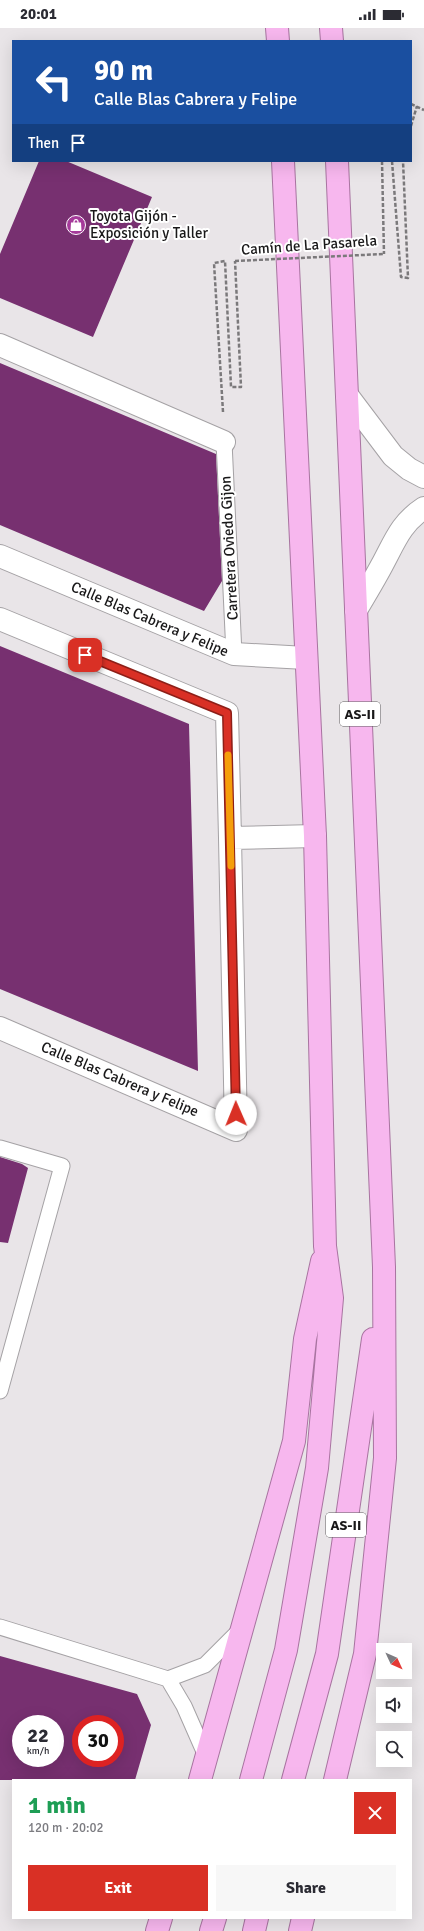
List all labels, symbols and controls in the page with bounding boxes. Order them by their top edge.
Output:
text: 20:01 [20,5,57,23]
text: 90 m [94,54,153,88]
icon: left [28,56,80,108]
text: Calle Blas Cabrera y Felipe [94,88,297,110]
icon: arrive [67,132,89,154]
text: Then [28,134,59,152]
place label: Toyota Gijón - Exposición y Taller [90,207,209,242]
shop icon: Toyota Gijón - Exposición y Taller [65,214,87,236]
street label: Camín de La Pasarela [240,231,378,259]
street label: Carretera Oviedo Gijon [216,475,242,621]
street label: Calle Blas Cabrera y Felipe [68,578,232,660]
pin [68,638,102,672]
icon: arrive [74,644,96,666]
road number: AS-II [340,702,380,726]
street label: Calle Blas Cabrera y Felipe [38,1038,202,1120]
position arrow [215,1093,257,1135]
road number: AS-II [326,1513,366,1537]
north arrow [376,1643,412,1679]
map controls [376,1643,412,1767]
button: sound [376,1687,412,1723]
speed limit sign: 30 [72,1715,124,1767]
text: 22 [27,1723,49,1748]
button: search [376,1731,412,1767]
text: km/h [27,1745,49,1757]
text: 1 min [28,1790,86,1820]
button: close [354,1792,396,1834]
text: 120 m · 20:02 [28,1820,104,1836]
button: Exit [28,1865,208,1911]
button: Share [216,1865,396,1911]

